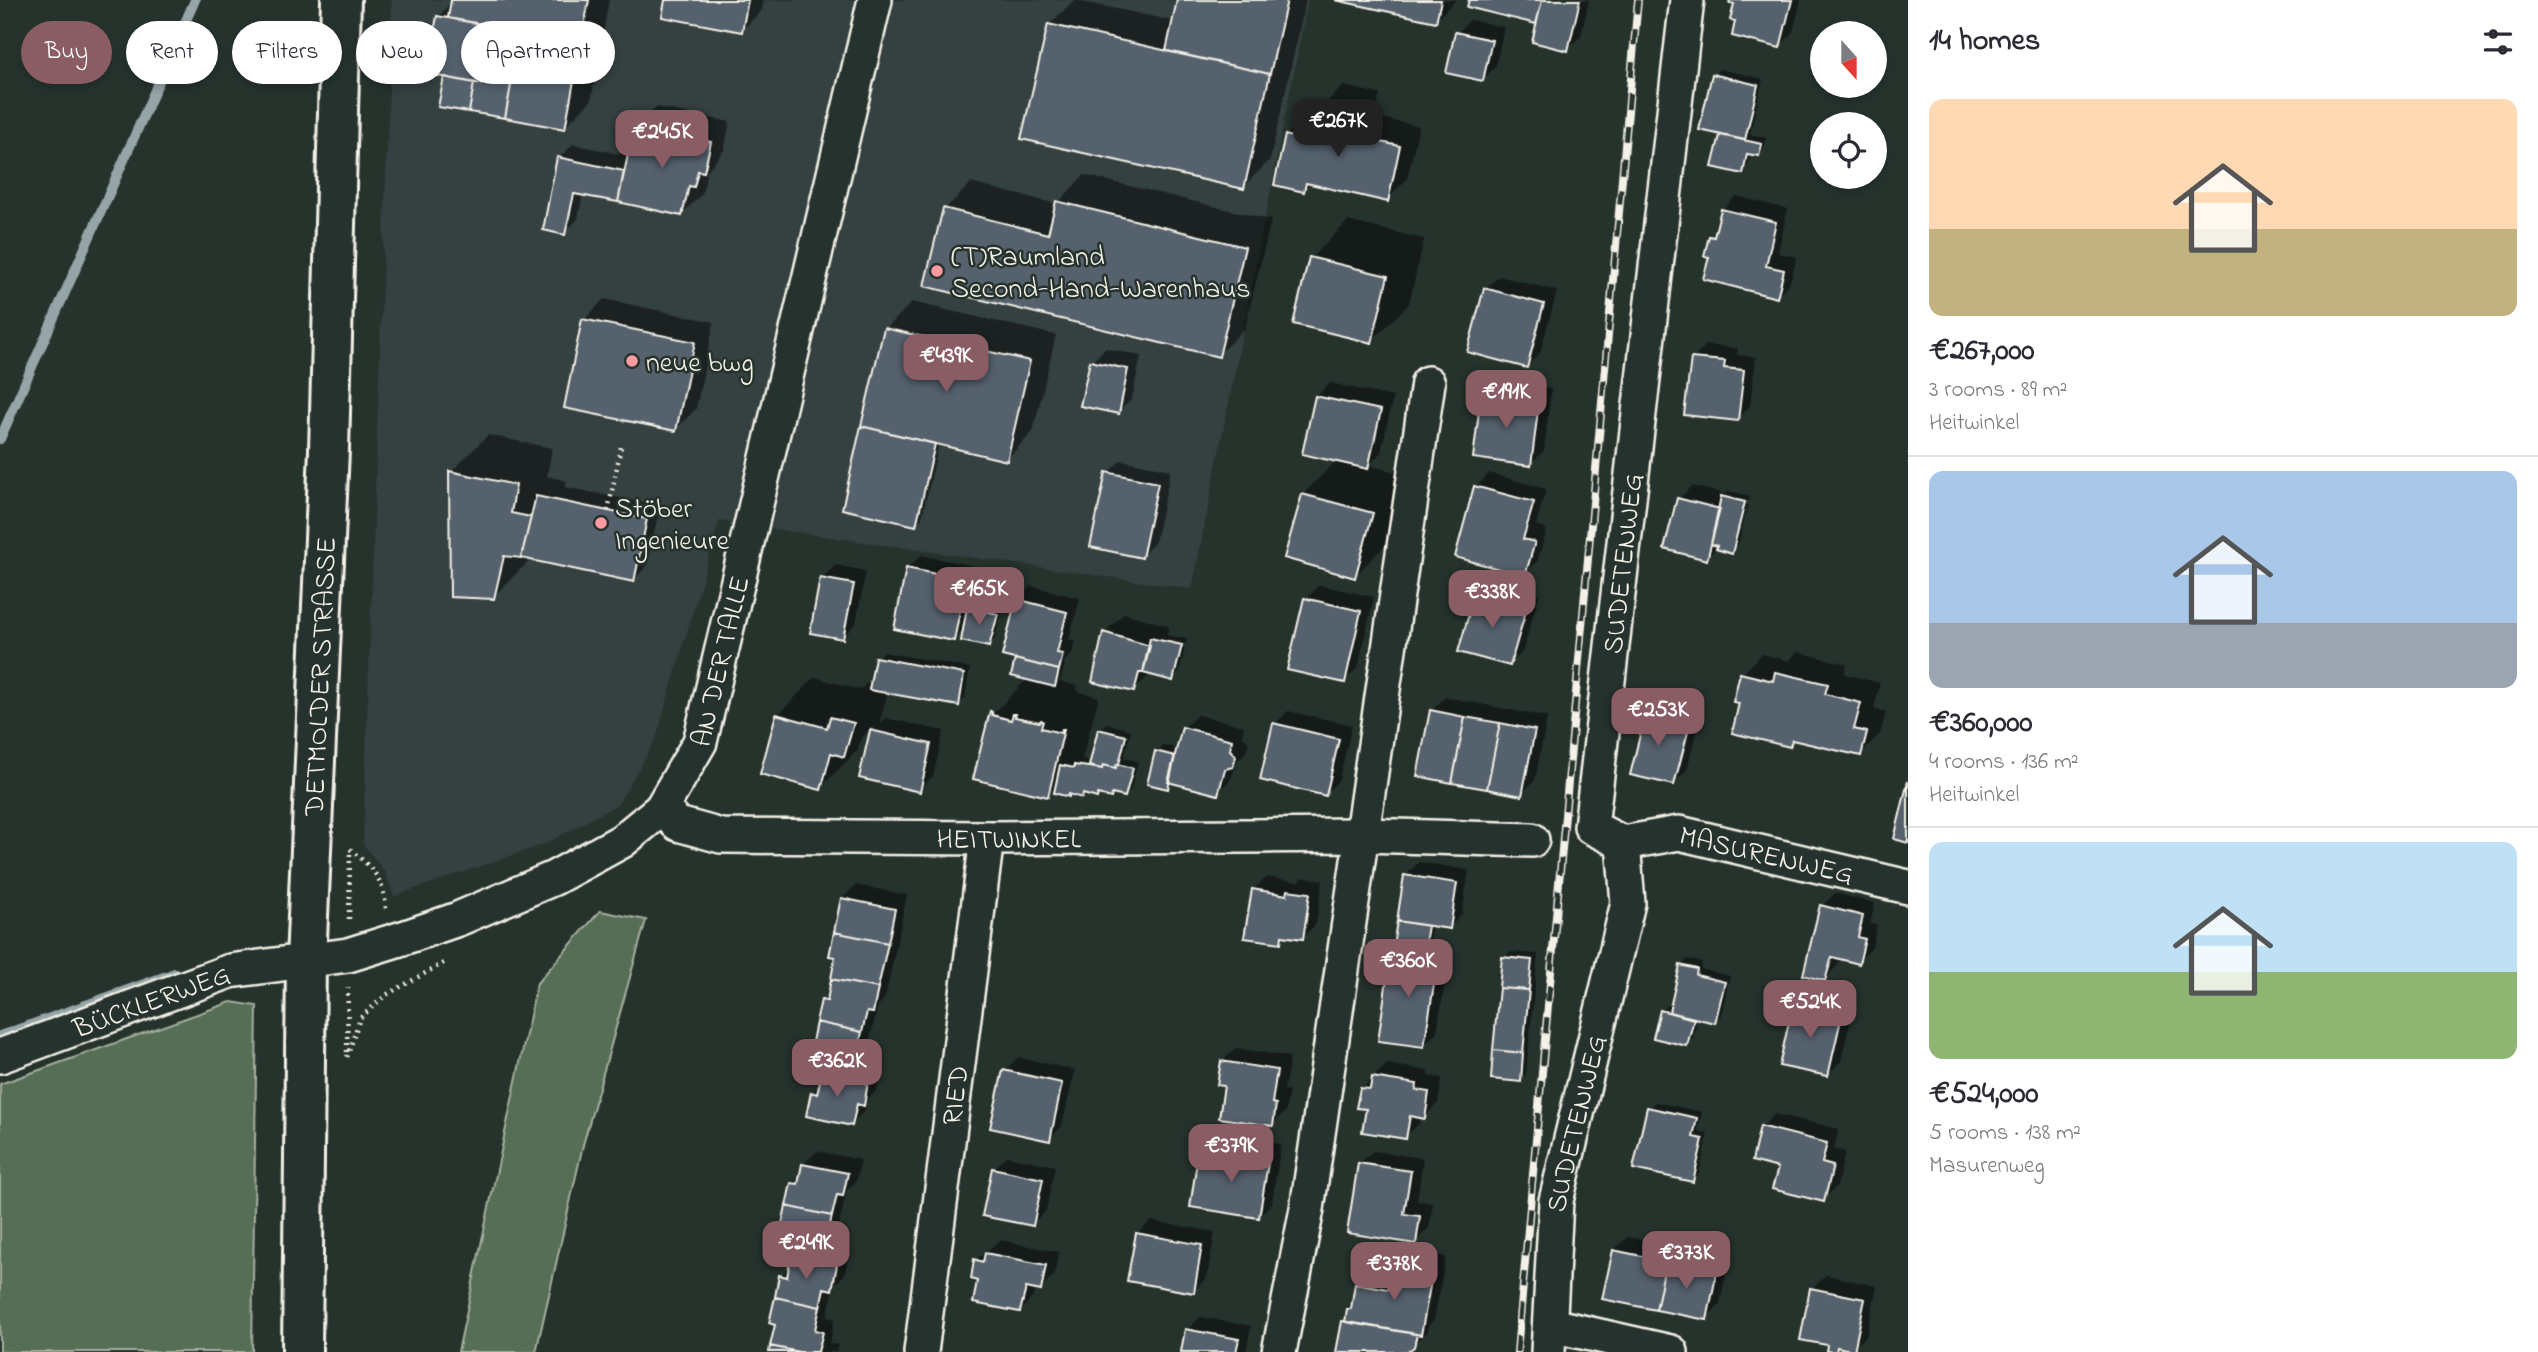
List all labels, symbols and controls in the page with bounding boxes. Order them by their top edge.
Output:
text: 14 homes [1929,20,2040,64]
chip: Buy [21,21,112,84]
chip: Rent [126,21,218,84]
chip: Filters [232,21,342,84]
chip: New [356,21,447,84]
chip: Apartment [461,21,615,84]
north arrow [1810,21,1886,98]
map controls [1810,21,1887,189]
icon: filters [2479,23,2517,61]
pin: €267K [1289,100,1387,159]
text: €267K [1309,105,1367,138]
pin: €245K [613,110,711,170]
button: locate [1810,112,1887,189]
text: €245K [631,116,693,149]
icon: home [2160,145,2286,271]
place label: (T)Raumland Second-Hand-Warenhaus [951,238,1250,311]
marker: (T)Raumland Second-Hand-Warenhaus [929,263,945,279]
text: €267,000 [1929,330,2034,374]
pin: €439K [897,334,995,394]
text: €439K [919,340,973,373]
place label: neue bwg [646,344,754,385]
marker: neue bwg [624,353,640,369]
pin: €191K [1457,370,1555,430]
text: 3 rooms · 89 m² [1929,374,2067,407]
text: €191K [1482,376,1530,409]
text: Heitwinkel [1929,407,2019,440]
street label: SUDETENWEG [1594,472,1656,656]
place label: Stöber Ingenieure [615,490,730,563]
marker: Stöber Ingenieure [593,515,609,531]
icon: home [2160,517,2286,643]
street label: DETMOLDER STRASSE [296,536,349,818]
pin: €165K [930,568,1028,627]
pin: €338K [1443,570,1541,630]
street label: AN DER TALLE [683,572,762,751]
text: €165K [950,573,1008,606]
text: €338K [1465,576,1519,609]
pin: €253K [1609,688,1707,748]
text: €253K [1627,694,1689,727]
text: €360,000 [1929,702,2033,746]
text: 4 rooms · 136 m² [1929,746,2079,779]
text: Heitwinkel [1929,779,2019,812]
street label: MASURENWEG [1675,817,1857,897]
street label: HEITWINKEL [936,820,1082,862]
icon: home [2160,888,2286,1014]
pin: €360K [1359,940,1457,999]
text: €360K [1380,945,1436,978]
street label: BÜCKLERWEG [67,956,237,1052]
pin: €524K [1761,981,1859,1040]
text: €524K [1779,986,1841,1019]
street label: SUDETENWEG [1538,1031,1619,1213]
pin: €362K [788,1040,886,1099]
text: €362K [808,1045,866,1078]
street label: RIED [933,1063,982,1128]
text: €524,000 [1929,1073,2038,1117]
text: 5 rooms · 138 m² [1929,1117,2081,1150]
pin: €379K [1182,1124,1280,1184]
text: €379K [1204,1130,1258,1163]
text: Masurenweg [1929,1150,2045,1183]
pin: €249K [757,1222,855,1281]
text: €249K [778,1227,834,1260]
pin: €373K [1637,1232,1735,1291]
text: €373K [1658,1237,1714,1270]
pin: €378K [1345,1242,1443,1302]
text: €378K [1367,1248,1421,1281]

